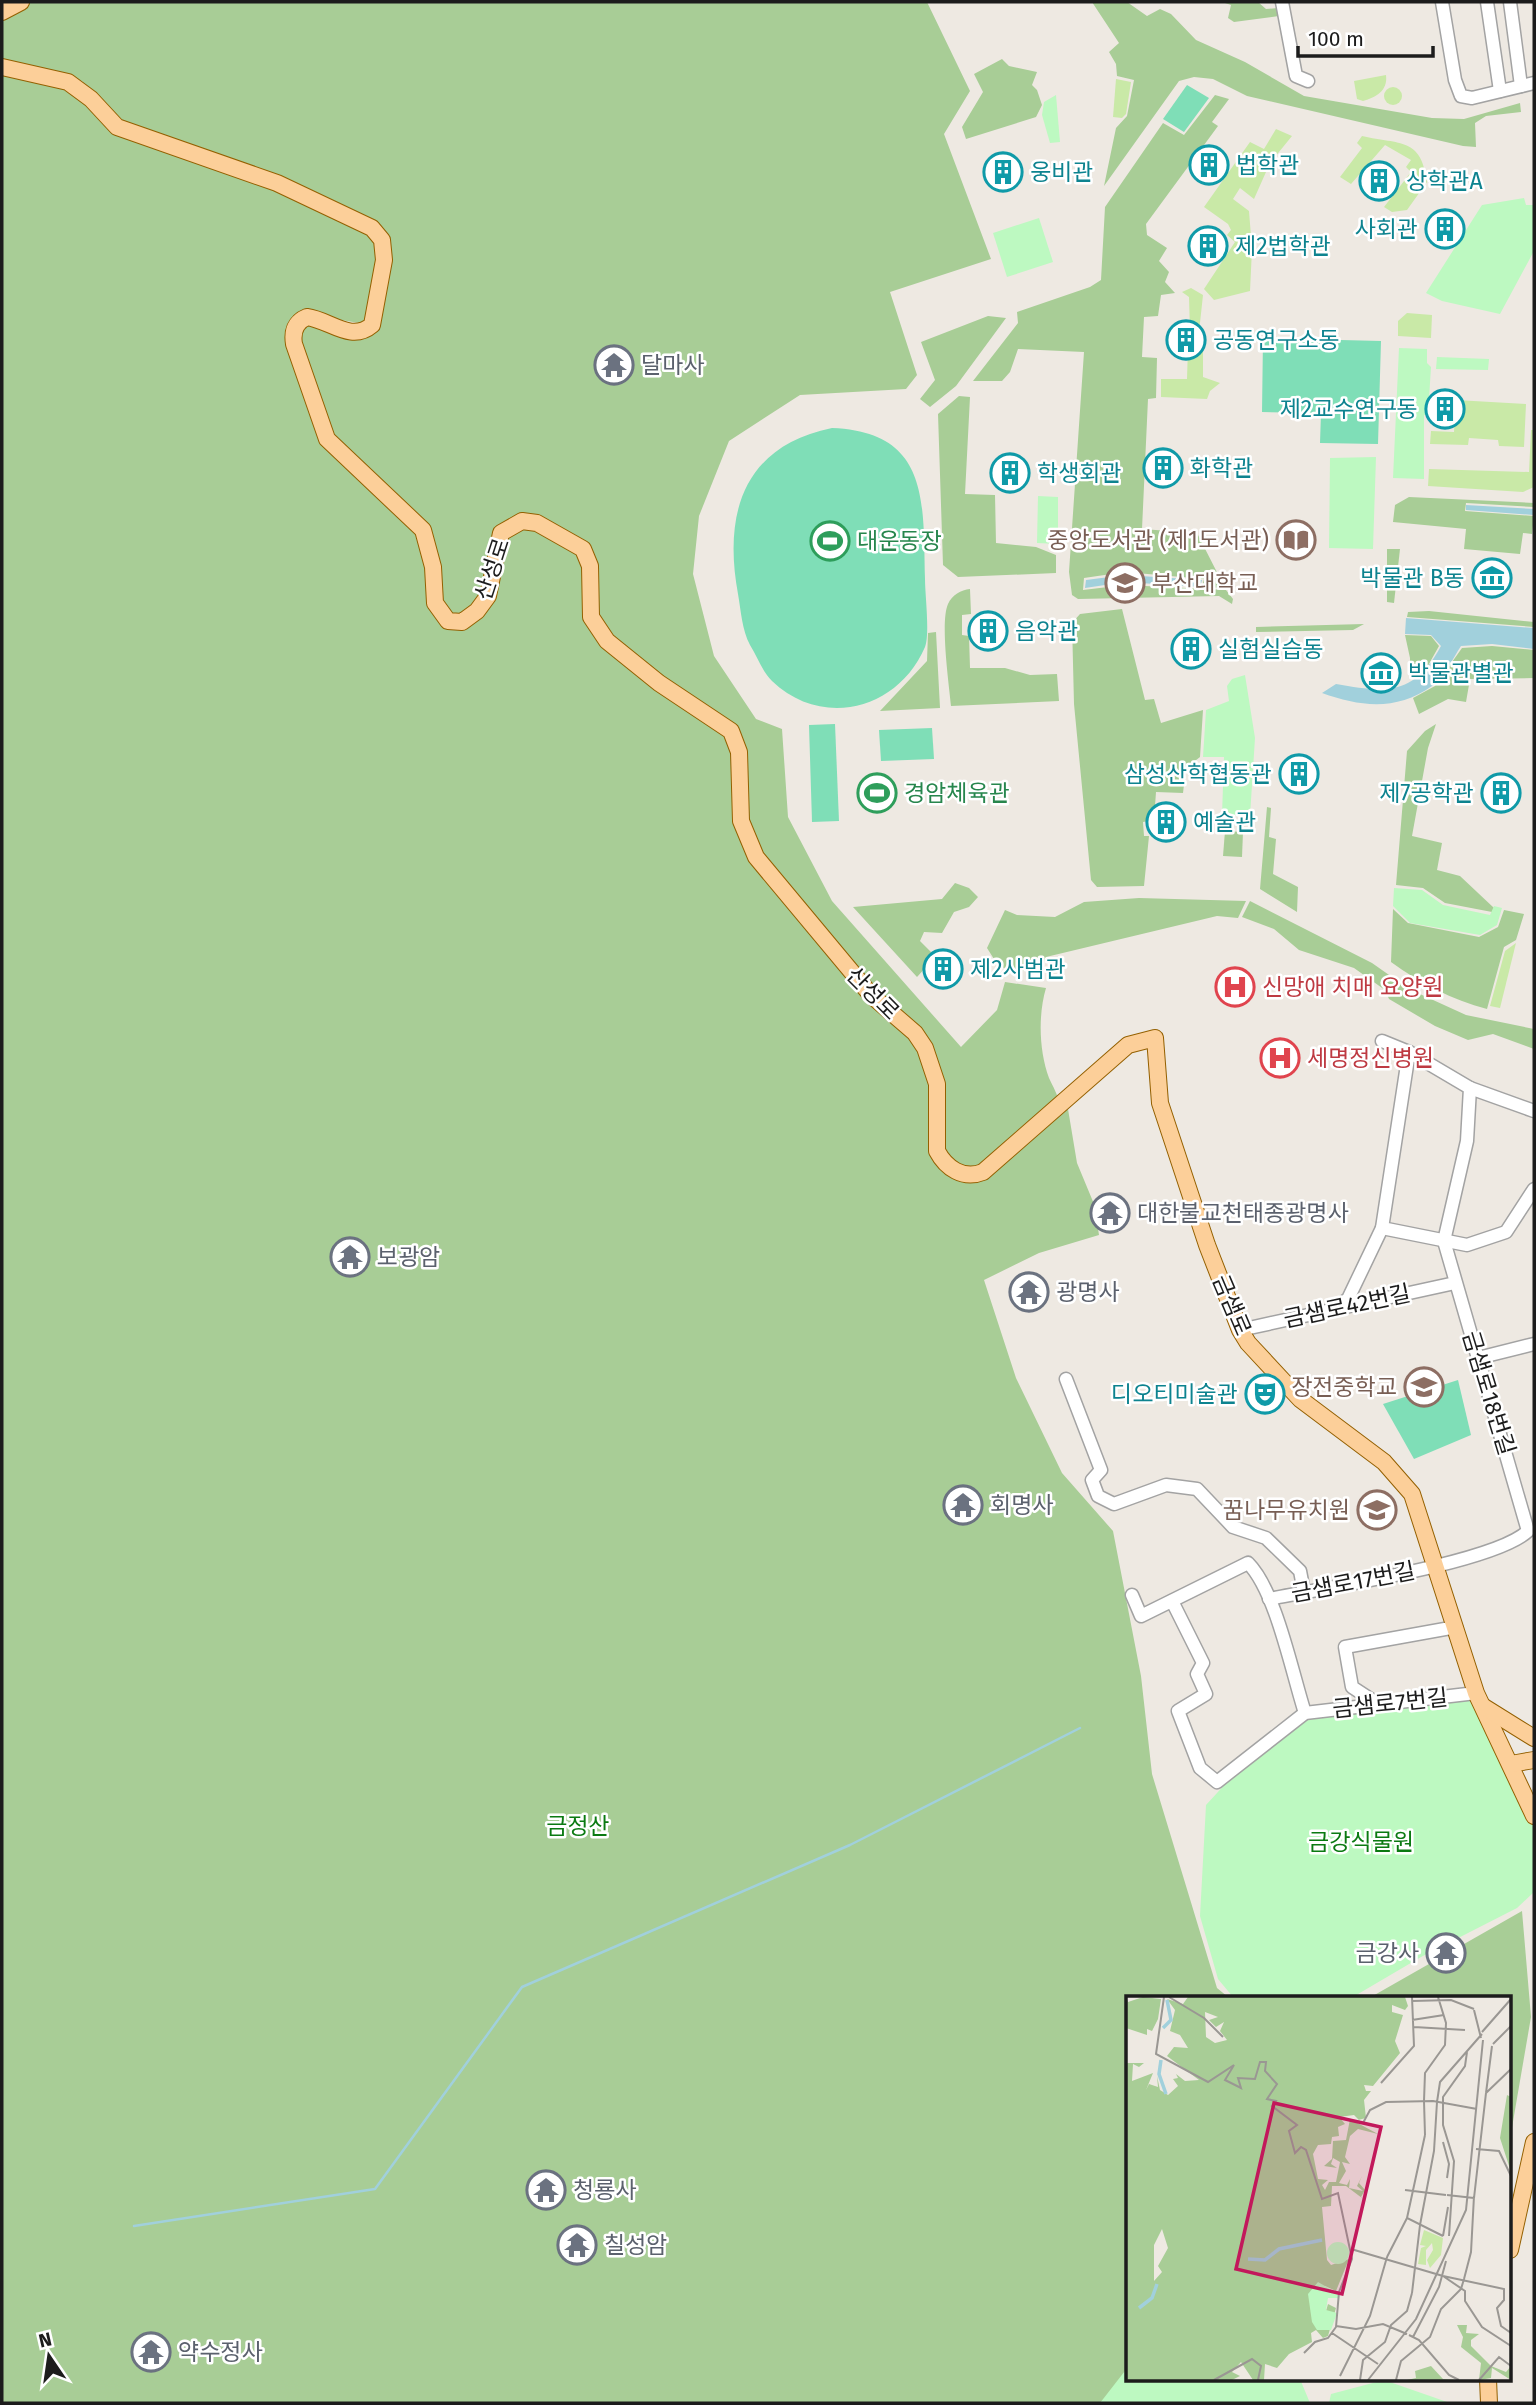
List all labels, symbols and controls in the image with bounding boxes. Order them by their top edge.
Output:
scale bar [1298,14,1433,58]
text: 100 m [1308,26,1364,52]
building icon: 법학관 [1188,144,1230,186]
building icon: 웅비관 [982,151,1024,193]
place label: 법학관 [1236,151,1299,179]
place label: 웅비관 [1030,158,1093,186]
building icon: 상학관A [1358,160,1400,202]
place label: 상학관A [1406,167,1483,195]
building icon: 사회관 [1424,208,1466,250]
place label: 사회관 [1355,215,1418,243]
building icon: 제2법학관 [1187,225,1229,267]
place label: 제2법학관 [1235,232,1331,260]
building icon: 공동연구소동 [1165,319,1207,361]
place label: 공동연구소동 [1213,326,1340,354]
temple icon: 달마사 [593,344,635,386]
place label: 달마사 [641,351,704,379]
building icon: 제2교수연구동 [1424,388,1466,430]
place label: 제2교수연구동 [1280,395,1418,423]
building icon: 화학관 [1142,447,1184,489]
building icon: 학생회관 [989,452,1031,494]
place label: 화학관 [1190,454,1253,482]
place label: 학생회관 [1037,459,1122,487]
library icon: 중앙도서관 (제1도서관) [1275,519,1317,561]
sports icon: 대운동장 [809,520,851,562]
place label: 중앙도서관 (제1도서관) [1048,526,1269,554]
place label: 대운동장 [857,527,942,555]
street label: 산성로 [469,534,515,604]
museum icon: 박물관 B동 [1471,557,1513,599]
school or university icon: 부산대학교 [1104,562,1146,604]
place label: 박물관 B동 [1360,564,1465,592]
place label: 부산대학교 [1152,569,1258,597]
building icon: 음악관 [967,610,1009,652]
place label: 음악관 [1015,617,1078,645]
building icon: 실험실습동 [1170,628,1212,670]
place label: 실험실습동 [1218,635,1324,663]
museum icon: 박물관별관 [1360,652,1402,694]
place label: 박물관별관 [1408,659,1514,687]
building icon: 삼성산학협동관 [1278,753,1320,795]
place label: 삼성산학협동관 [1124,760,1272,788]
sports icon: 경암체육관 [856,772,898,814]
building icon: 제7공학관 [1480,772,1522,814]
place label: 경암체육관 [904,779,1010,807]
place label: 제7공학관 [1379,779,1474,807]
building icon: 예술관 [1145,801,1187,843]
place label: 예술관 [1193,808,1256,836]
building icon: 제2사범관 [922,948,964,990]
place label: 제2사범관 [970,955,1066,983]
street label: 산성로 [841,961,905,1025]
hospital icon: 신망애 치매 요양원 [1214,966,1256,1008]
place label: 신망애 치매 요양원 [1262,973,1443,1001]
hospital icon: 세명정신병원 [1259,1037,1301,1079]
place label: 세명정신병원 [1307,1044,1434,1072]
temple icon: 대한불교천태종광명사 [1089,1192,1131,1234]
place label: 대한불교천태종광명사 [1137,1199,1349,1227]
temple icon: 보광암 [329,1236,371,1278]
place label: 보광암 [377,1243,440,1271]
street label: 금샘로 [1207,1270,1257,1340]
temple icon: 광명사 [1008,1271,1050,1313]
place label: 광명사 [1056,1278,1119,1306]
street label: 금샘로42번길 [1281,1279,1413,1333]
street label: 금샘로18번길 [1457,1327,1521,1459]
school or university icon: 장전중학교 [1403,1366,1445,1408]
theatre icon: 디오티미술관 [1244,1373,1286,1415]
place label: 장전중학교 [1291,1373,1397,1401]
place label: 디오티미술관 [1111,1380,1238,1408]
temple icon: 회명사 [942,1484,984,1526]
school or university icon: 꿈나무유치원 [1356,1489,1398,1531]
place label: 회명사 [990,1491,1053,1519]
place label: 꿈나무유치원 [1223,1496,1350,1524]
street label: 금샘로17번길 [1288,1556,1418,1608]
street label: 금샘로7번길 [1331,1683,1449,1723]
park label: 금정산 [546,1812,610,1840]
park label: 금강식물원 [1308,1828,1414,1856]
temple icon: 금강사 [1425,1932,1467,1974]
place label: 금강사 [1356,1939,1419,1967]
inset map [1126,1996,1512,2380]
temple icon: 청룡사 [525,2169,567,2211]
place label: 청룡사 [573,2176,636,2204]
temple icon: 칠성암 [556,2224,598,2266]
place label: 칠성암 [604,2231,667,2259]
north arrow [14,2321,84,2391]
text: N [37,2327,54,2353]
temple icon: 약수정사 [130,2331,172,2373]
place label: 약수정사 [178,2338,263,2366]

